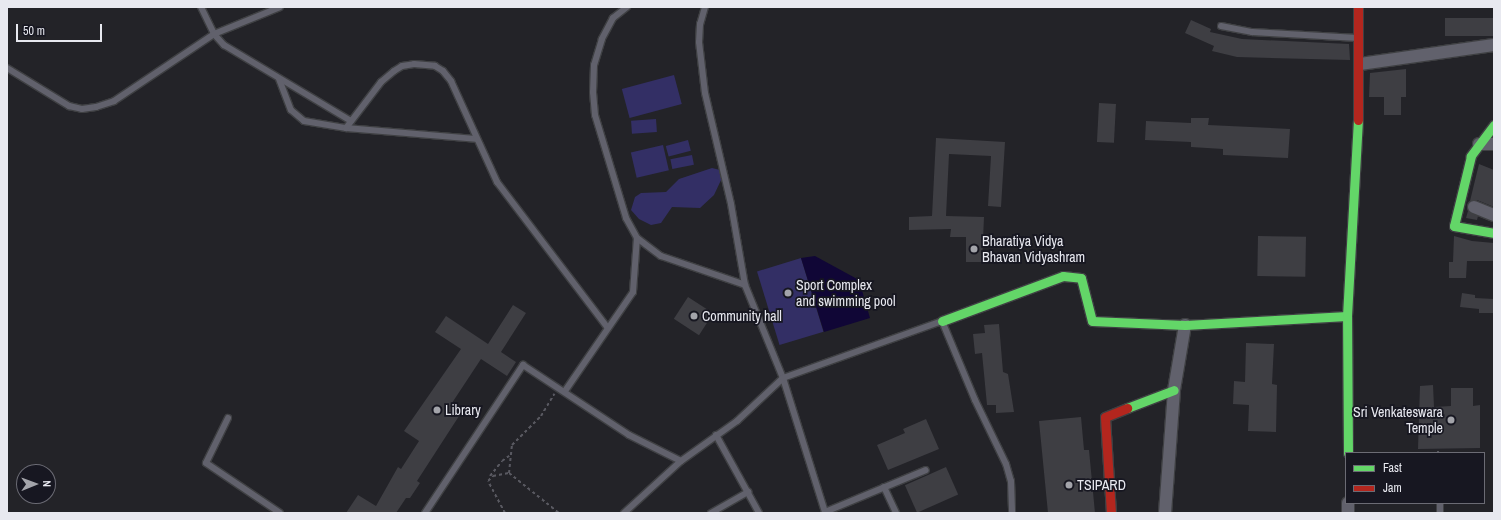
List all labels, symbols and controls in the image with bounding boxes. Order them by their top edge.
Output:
scale bar [18,16,104,42]
text: 50 m [23,23,45,39]
place label: Bharatiya Vidya Bhavan Vidyashram [982,233,1085,266]
marker: Bharatiya Vidya Bhavan Vidyashram [969,244,979,254]
place label: Sport Complex and swimming pool [796,277,896,310]
marker: Sport Complex and swimming pool [783,288,793,298]
place label: Community hall [702,308,782,324]
marker: Community hall [689,311,699,321]
place label: Library [445,402,481,418]
place label: Sri Venkateswara Temple [1353,404,1443,436]
marker: Library [432,405,442,415]
marker: Sri Venkateswara Temple [1446,415,1456,425]
legend [1345,452,1485,504]
text: Fast [1383,460,1402,476]
north arrow [16,464,56,504]
place label: TSIPARD [1077,477,1126,493]
text: N [40,480,54,487]
marker: TSIPARD [1064,480,1074,490]
text: Jam [1383,480,1402,496]

